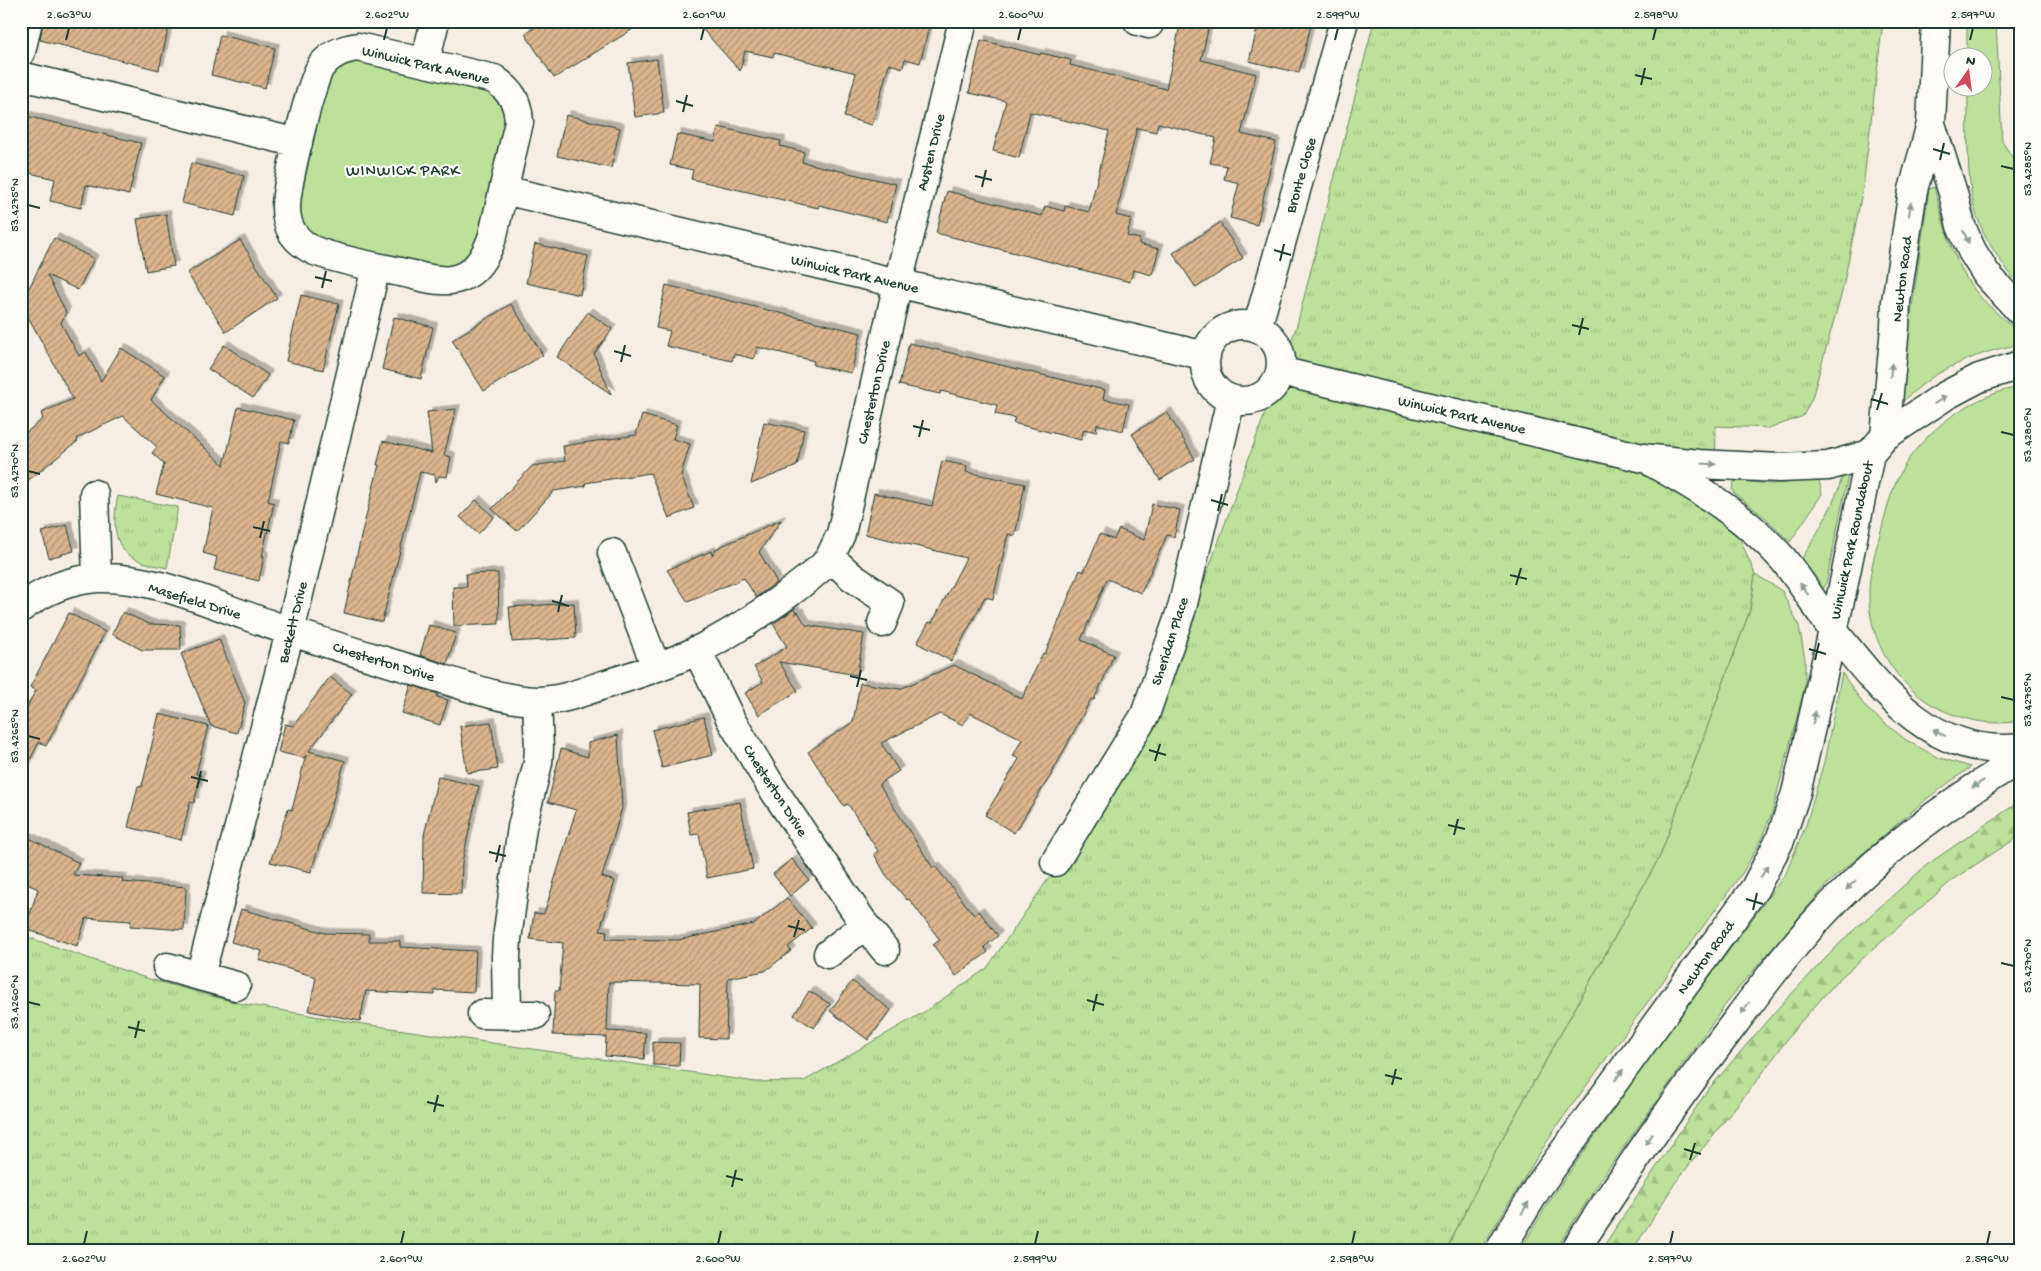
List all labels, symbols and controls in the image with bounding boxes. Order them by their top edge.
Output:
text: 2.603°W [47,9,91,23]
text: 2.602°W [365,9,409,23]
text: 2.601°W [683,9,726,23]
text: 2.600°W [999,9,1043,23]
text: 2.599°W [1316,9,1360,23]
text: 2.598°W [1634,9,1678,23]
text: 2.597°W [1951,9,1995,23]
street label: Winwick Park Avenue [360,42,491,89]
north arrow [1944,48,1994,98]
text: N [1964,52,1977,71]
street label: Austen Drive [914,112,950,193]
street label: Bronte Close [1282,135,1321,216]
text: 53.4285°N [2022,142,2036,196]
district label: WINWICK PARK [346,163,461,182]
text: 53.4275°N [9,178,23,232]
one-way arrow [1906,201,1914,217]
one-way arrow [1962,230,1970,244]
street label: Newton Road [1889,234,1917,323]
street label: Winwick Park Avenue [789,251,920,298]
street label: Chesterton Drive [854,339,896,446]
one-way arrow [1887,362,1895,378]
street label: Winwick Park Avenue [1396,392,1527,439]
one-way arrow [1933,395,1947,405]
text: 53.4280°N [2022,408,2036,462]
text: 53.4270°N [9,444,23,498]
street label: Winwick Park Roundabout [1827,458,1879,621]
one-way arrow [1702,461,1718,469]
street label: Masefield Drive [146,579,243,625]
street label: Beckett Drive [275,580,313,666]
one-way arrow [1799,582,1809,596]
street label: Sheridan Place [1148,595,1194,688]
street label: Chesterton Drive [330,639,437,687]
text: 53.4275°N [2022,673,2036,727]
text: 53.4265°N [9,709,23,763]
one-way arrow [1810,710,1818,725]
one-way arrow [1932,729,1946,737]
street label: Chesterton Drive [738,742,811,841]
one-way arrow [1972,780,1985,789]
one-way arrow [1760,865,1769,878]
one-way arrow [1846,879,1858,891]
street label: Newton Road [1674,917,1740,998]
text: 53.4270°N [2022,939,2036,993]
text: 53.4260°N [9,975,23,1029]
one-way arrow [1740,1001,1751,1014]
one-way arrow [1614,1068,1624,1082]
one-way arrow [1644,1133,1654,1146]
one-way arrow [1521,1201,1530,1214]
text: 2.602°W [62,1253,106,1267]
text: 2.601°W [380,1253,423,1267]
text: 2.600°W [696,1253,740,1267]
text: 2.599°W [1013,1253,1057,1267]
text: 2.598°W [1330,1253,1374,1267]
text: 2.597°W [1648,1253,1692,1267]
text: 2.596°W [1965,1253,2009,1267]

